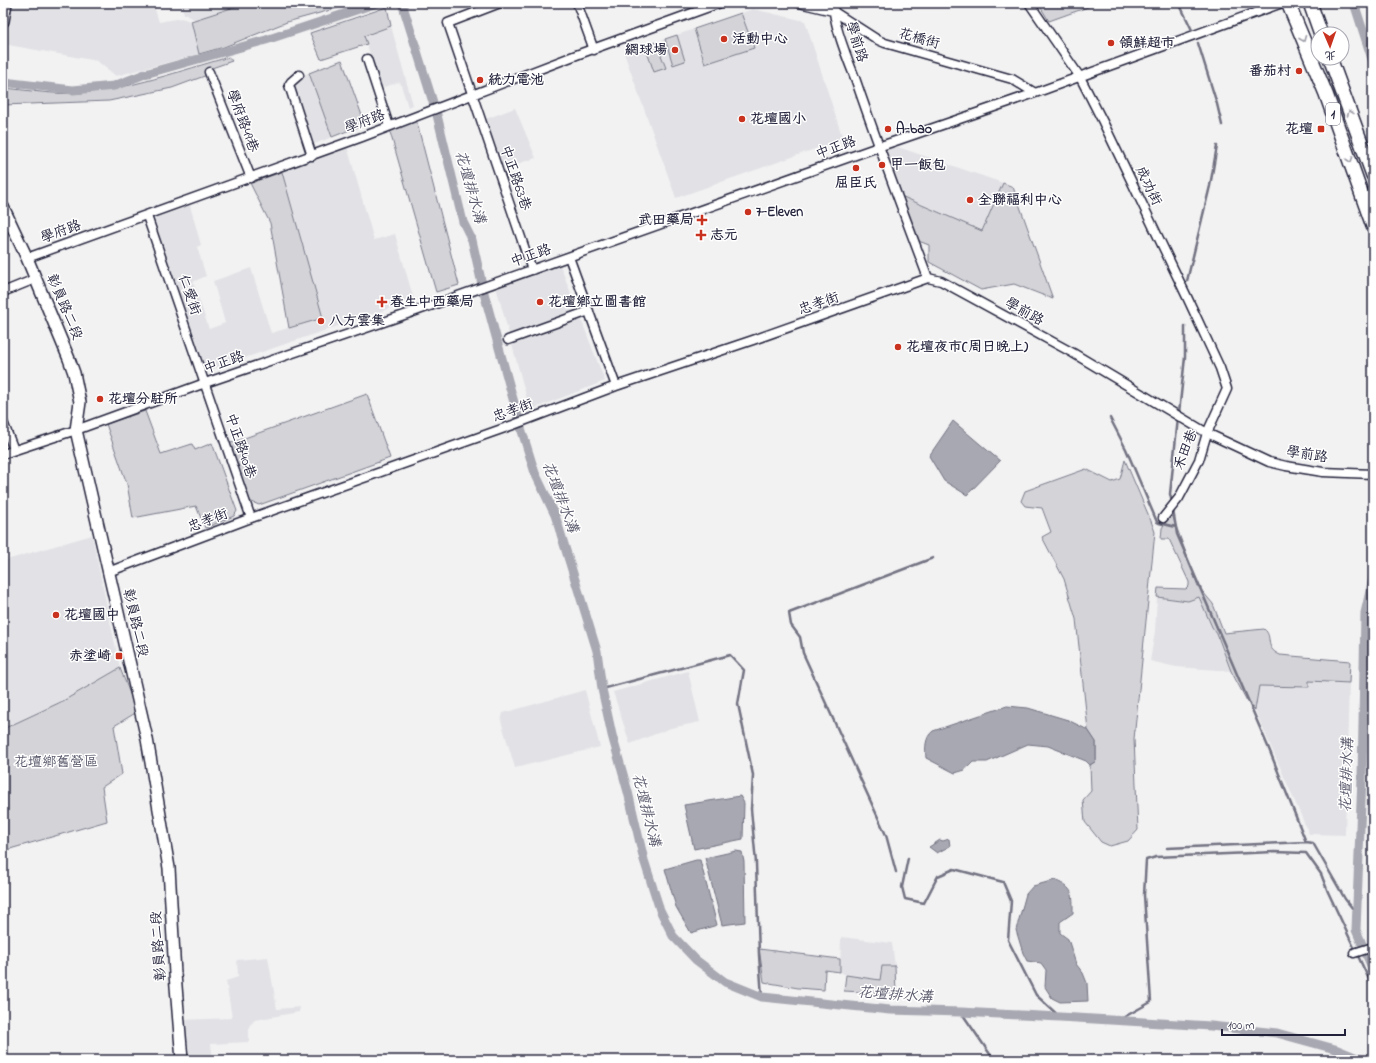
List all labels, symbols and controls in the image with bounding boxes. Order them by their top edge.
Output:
street label: 學前路 [840,19,872,65]
street label: 花橋街 [896,23,942,55]
north arrow [1310,26,1350,66]
place label: 活動中心 [732,29,788,50]
place label: 領鮮超市 [1119,33,1175,54]
marker: 活動中心 [719,34,729,44]
one-way arrow [1298,35,1306,43]
marker: 領鮮超市 [1106,38,1116,48]
place label: 網球場 [625,40,667,61]
marker: 網球場 [670,45,680,55]
text: 北 [1325,47,1336,63]
place label: 番茄村 [1249,61,1291,82]
marker: 番茄村 [1294,66,1304,76]
place label: 統力電池 [488,70,544,91]
marker: 統力電池 [475,75,485,85]
street label: 學府路49巷 [220,86,264,156]
road number: 1 [1326,103,1340,125]
street label: 學府路 [342,105,388,139]
place label: 花壇國小 [750,109,806,130]
one-way arrow [1346,109,1354,116]
marker: 花壇國小 [737,114,747,124]
place label: A-bao [896,119,932,140]
place label: 花壇 [1285,119,1313,140]
marker: A-bao [883,124,893,134]
marker: 花壇 [1316,124,1326,134]
street label: 中正路 [813,131,859,165]
street label: 中正路63巷 [494,142,536,214]
water label: 花壇排水溝 [449,148,491,228]
place label: 甲一飯包 [890,155,946,176]
one-way arrow [1345,157,1354,164]
marker: 甲一飯包 [877,160,887,170]
marker: 屈臣氏 [851,163,861,173]
street label: 成功街 [1129,163,1167,209]
place label: 屈臣氏 [835,173,877,194]
place label: 全聯福利中心 [978,190,1062,211]
marker: 全聯福利中心 [965,195,975,205]
place label: 7-Eleven [756,202,803,223]
marker: 7-Eleven [743,207,753,217]
place label: 武田藥局 [638,210,694,231]
street label: 學府路 [38,215,84,249]
marker: 武田藥局 [697,215,707,225]
place label: 志元 [710,225,738,246]
marker: 志元 [695,229,707,241]
street label: 中正路 [508,239,554,273]
street label: 彰員路二段 [41,271,87,343]
street label: 仁愛街 [172,272,206,318]
street label: 忠孝街 [796,287,842,321]
place label: 春生中西藥局 [390,292,474,313]
place label: 花壇鄉立圖書館 [548,292,646,313]
street label: 學前路 [1001,293,1047,331]
marker: 春生中西藥局 [377,297,387,307]
marker: 花壇鄉立圖書館 [535,297,545,307]
place label: 八方雲集 [329,311,385,332]
marker: 八方雲集 [316,316,326,326]
place label: 花壇夜市(周日晚上) [906,337,1029,358]
marker: 花壇夜市(周日晚上) [893,342,903,352]
street label: 中正路 [201,346,247,380]
place label: 花壇分駐所 [108,389,178,410]
marker: 花壇分駐所 [95,394,105,404]
street label: 忠孝街 [490,394,536,428]
street label: 中正路40巷 [219,411,261,482]
street label: 禾田巷 [1168,426,1204,473]
street label: 學前路 [1285,441,1329,469]
water label: 花壇排水溝 [536,458,584,538]
street label: 忠孝街 [185,504,231,538]
street label: 彰員路二段 [117,587,153,659]
place label: 花壇國中 [64,605,120,626]
marker: 花壇國中 [51,610,61,620]
place label: 赤塗崎 [69,646,112,667]
marker: 赤塗崎 [114,651,124,661]
water label: 花壇排水溝 [1335,735,1359,813]
park label: 花壇鄉舊營區 [14,752,98,773]
water label: 花壇排水溝 [626,771,666,851]
street label: 彰員路二段 [146,910,172,982]
water label: 花壇排水溝 [857,981,935,1009]
scale bar [1222,1011,1345,1037]
text: 100 m [1228,1017,1255,1035]

